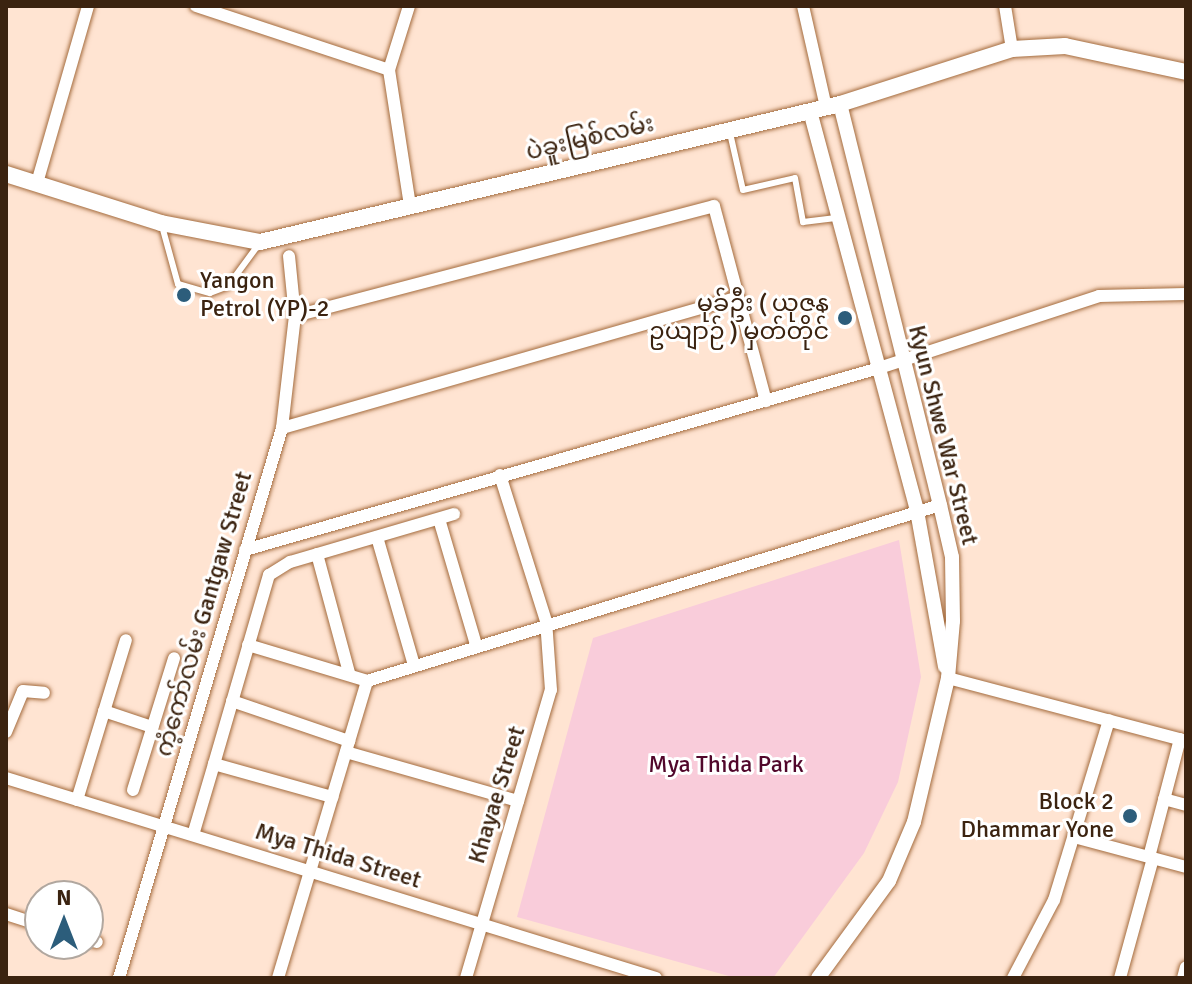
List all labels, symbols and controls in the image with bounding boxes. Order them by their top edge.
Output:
street label: ပဲခူးမြစ်လမ်း [523,109,657,167]
place label: Yangon Petrol (YP)-2 [200,267,330,323]
marker: Yangon Petrol (YP)-2 [175,286,193,304]
place label: မုခ်ဦး ( ယုဇန ဥယျာဉ် ) မှတ်တိုင် [649,290,829,346]
marker: မုခ်ဦး ( ယုဇန ဥယျာဉ် ) မှတ်တိုင် [836,309,854,327]
street label: Kyun Shwe War Street [902,322,984,548]
street label: ကံ့ကော်လမ်း Gantgaw Street [149,468,259,760]
street label: Khayae Street [462,723,532,867]
park label: Mya Thida Park [648,751,804,779]
place label: Block 2 Dhammar Yone [960,788,1114,844]
marker: Block 2 Dhammar Yone [1121,807,1139,825]
street label: Mya Thida Street [252,817,424,895]
north arrow [24,880,104,960]
text: N [56,884,72,911]

